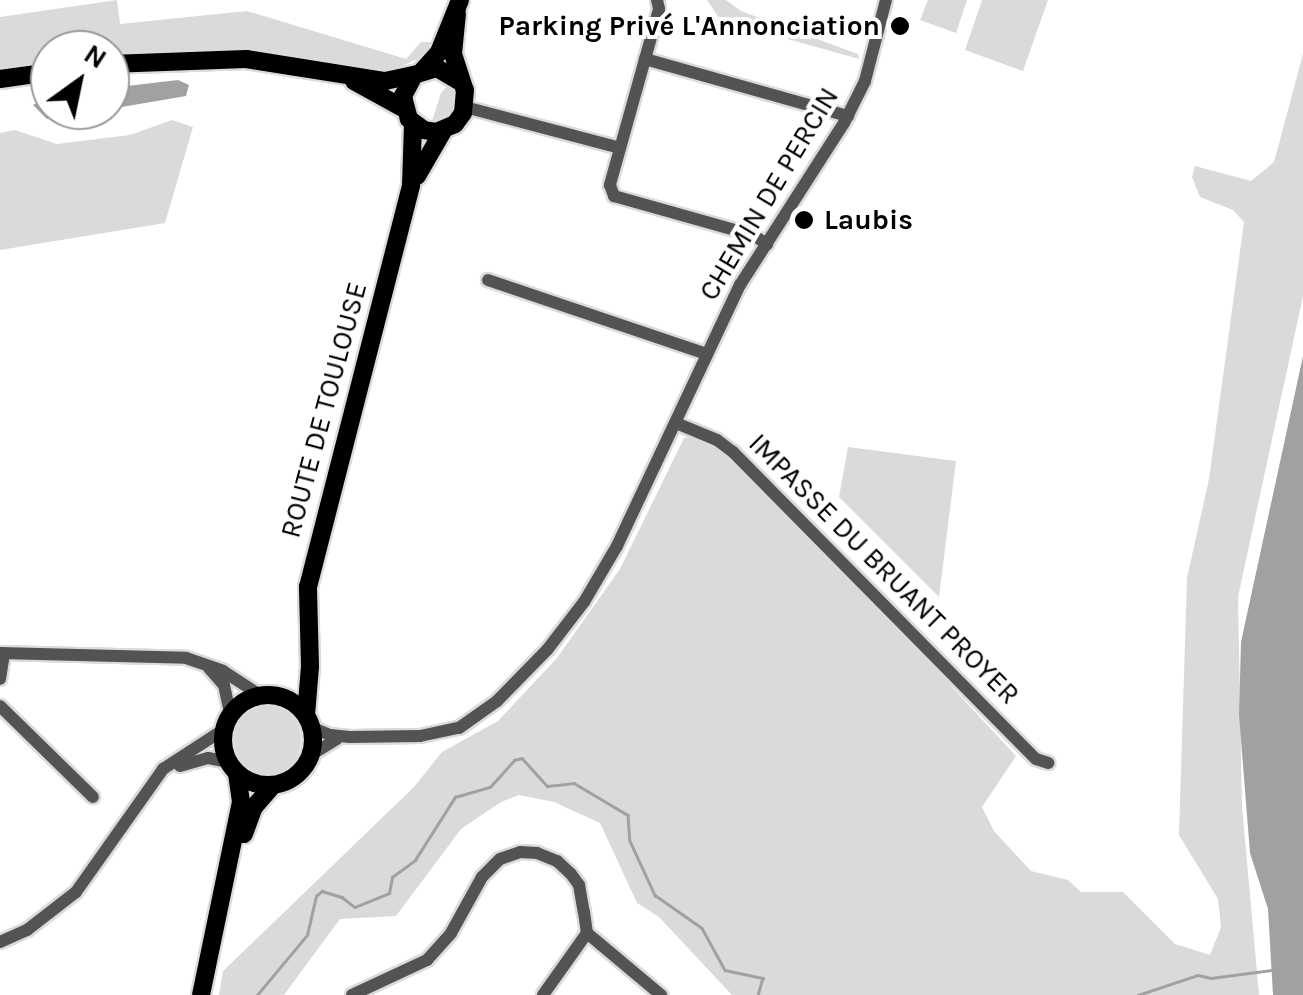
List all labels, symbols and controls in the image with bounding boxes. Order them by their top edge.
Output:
place label: Parking Privé L'Annonciation [498,9,880,43]
marker: Parking Privé L'Annonciation [889,15,911,37]
north arrow [30,30,130,130]
text: N [78,37,113,75]
street label: CHEMIN DE PERCIN [692,81,846,307]
place label: Laubis [824,203,913,237]
marker: Laubis [793,209,815,231]
street label: ROUTE DE TOULOUSE [274,279,374,541]
street label: IMPASSE DU BRUANT PROYER [742,427,1026,711]

